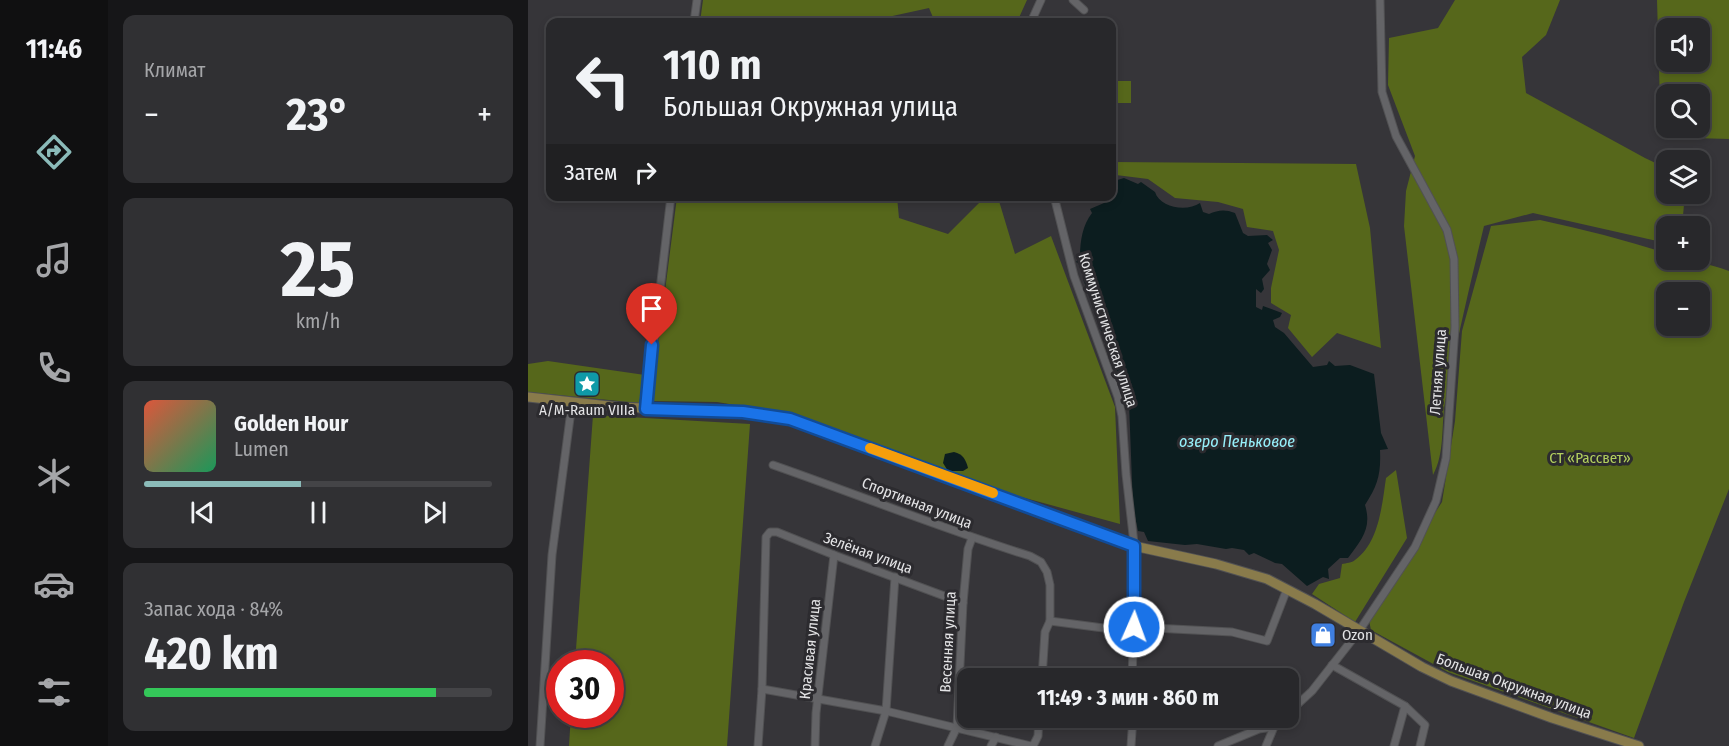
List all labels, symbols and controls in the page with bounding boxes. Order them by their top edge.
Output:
map controls [1656,18,1710,336]
button: sound [1656,18,1710,72]
text: 11:46 [26,33,82,65]
text: 110 m [663,40,762,90]
icon: left [564,42,642,120]
text: Климат [144,58,205,82]
button: search [1656,84,1710,138]
text: 23° [286,88,350,142]
text: Большая Окружная улица [663,91,958,123]
text: − [144,95,159,135]
text: + [477,95,492,135]
icon: directions [33,131,75,173]
button: layers [1656,150,1710,204]
icon: right [629,156,662,189]
text: Затем [564,159,617,186]
button: + [1656,216,1710,270]
text: 25 [281,223,355,317]
icon: music [33,239,75,281]
street label: Коммунистическая улица [1075,251,1141,409]
button: − [1656,282,1710,336]
pin [626,283,677,345]
icon: arrive [635,292,668,325]
text: km/h [296,309,340,333]
street label: Летняя улица [1426,329,1450,415]
icon: phone [33,347,75,389]
place icon: A/M-Raum VIIIa [572,369,602,399]
place label: A/M-Raum VIIIa [539,401,635,419]
text: Golden Hour [234,410,348,437]
water label: озеро Пеньковое [1179,432,1295,451]
text: Lumen [234,437,289,461]
park label: СТ «Рассвет» [1549,449,1631,467]
icon: climate [33,455,75,497]
street label: Спортивная улица [859,474,975,532]
icon: previous [186,496,219,529]
icon: pause [302,496,335,529]
icon: next [418,496,451,529]
street label: Зелёная улица [821,529,915,577]
icon: car [33,563,75,605]
street label: Весенняя улица [936,591,960,693]
position arrow [1102,595,1166,659]
text: Запас хода · 84% [144,597,283,621]
street label: Красивая улица [796,598,824,700]
shop icon: Ozon [1308,620,1338,650]
place label: Ozon [1342,626,1373,644]
text: 420 km [144,627,279,681]
speed limit sign: 30 [546,650,624,728]
street label: Большая Окружная улица [1434,650,1594,722]
icon: filters [33,671,75,713]
text: 11:49 · 3 мин · 860 m [1037,684,1219,711]

